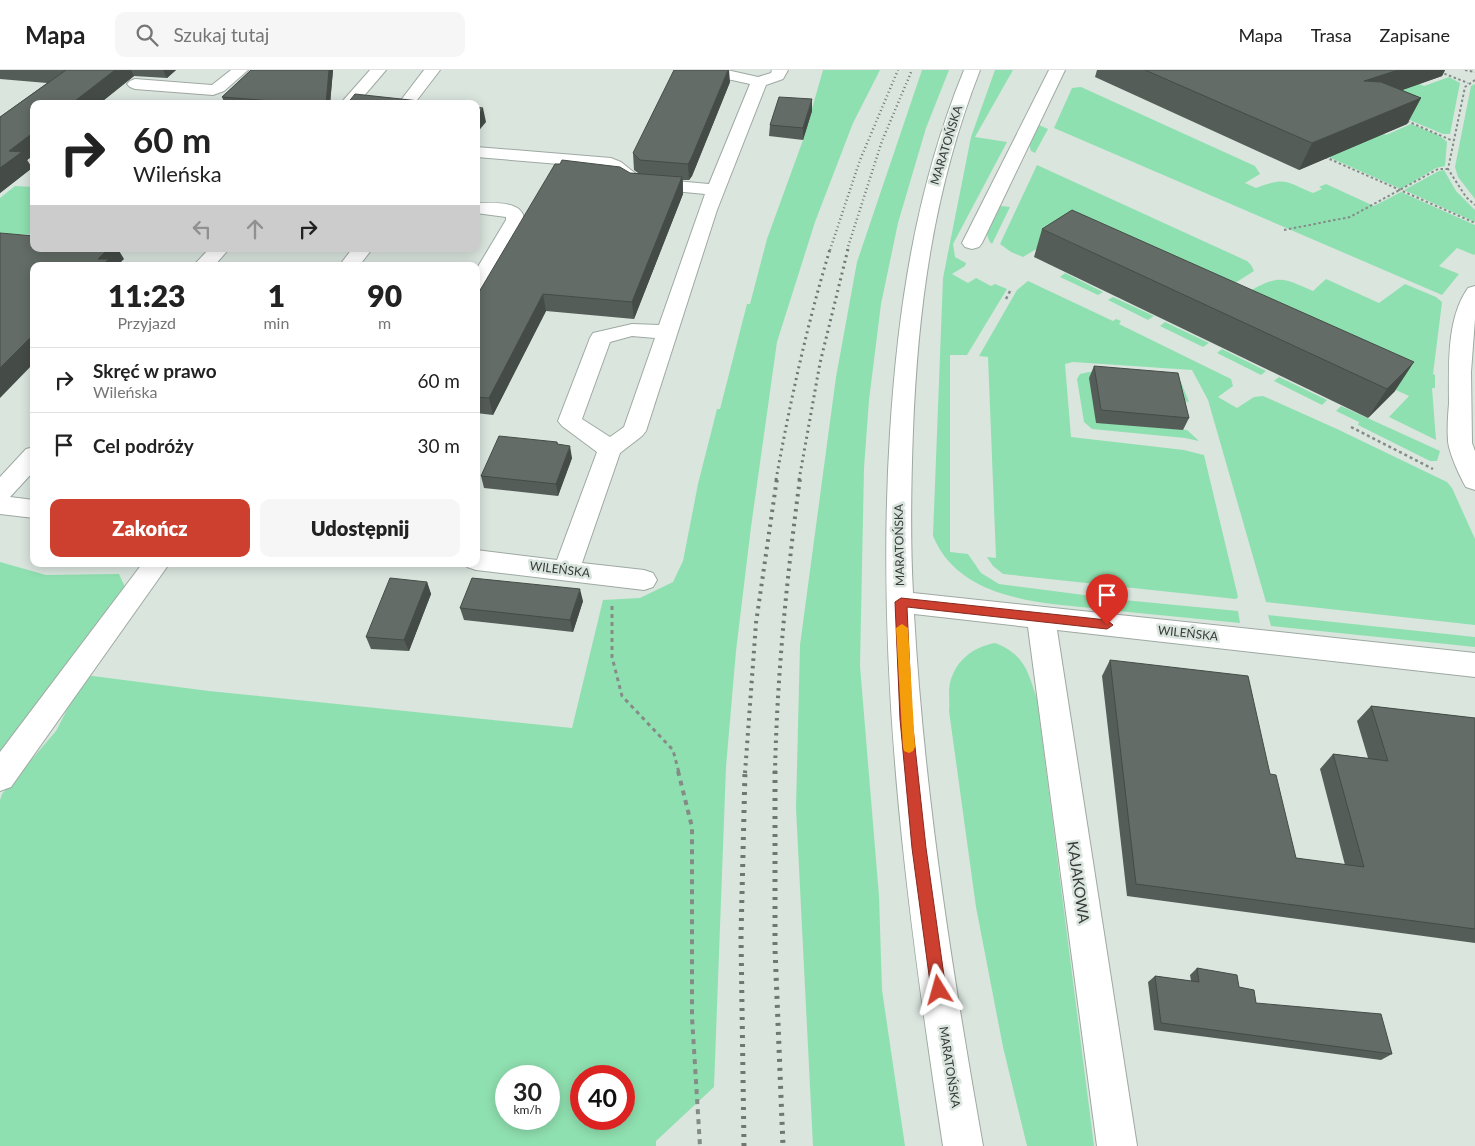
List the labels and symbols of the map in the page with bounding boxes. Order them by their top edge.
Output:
street label: MARATOŃSKA [927,103,965,186]
street label: MARATOŃSKA [891,503,907,586]
street label: WILEŃSKA [529,558,592,580]
pin [1086,574,1128,625]
street label: WILEŃSKA [1157,622,1220,644]
street label: KAJAKOWA [1064,840,1094,925]
position arrow [912,963,964,1015]
street label: MARATOŃSKA [936,1025,964,1110]
speed limit sign: 40 [570,1065,635,1130]

